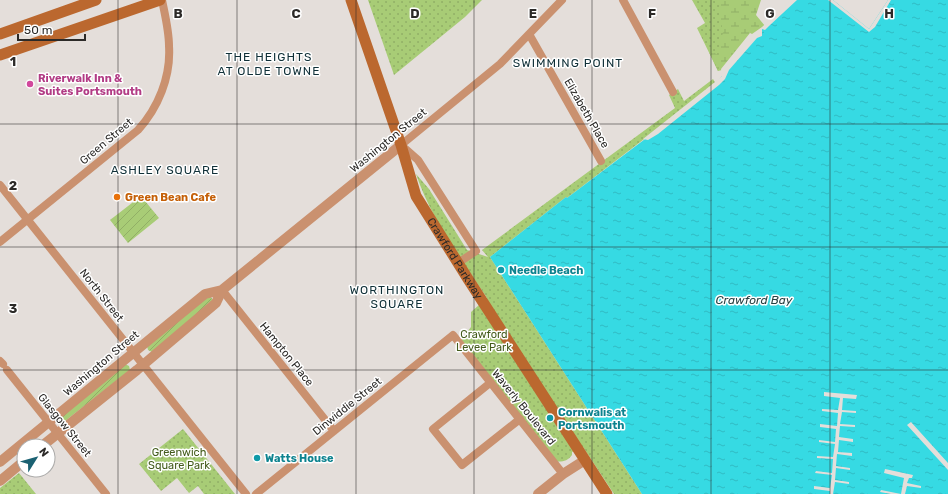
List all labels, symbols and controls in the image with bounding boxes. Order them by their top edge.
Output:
text: B [173,6,183,21]
text: C [291,6,301,21]
text: D [410,6,420,21]
text: E [529,6,537,21]
text: F [648,6,656,21]
text: G [765,6,775,21]
text: H [884,6,894,21]
scale bar [18,16,85,42]
text: 50 m [24,23,52,37]
district label: THE HEIGHTS AT OLDE TOWNE [218,50,320,78]
text: 1 [10,54,16,69]
district label: SWIMMING POINT [513,56,623,70]
place label: Riverwalk Inn & Suites Portsmouth [38,72,142,98]
street label: Elizabeth Place [561,76,612,150]
marker: Riverwalk Inn & Suites Portsmouth [25,79,35,89]
street label: Washington Street [347,105,430,175]
street label: Green Street [77,115,136,167]
district label: ASHLEY SQUARE [111,163,219,177]
text: 2 [9,178,17,193]
place label: Green Bean Cafe [125,191,216,204]
marker: Green Bean Cafe [112,192,122,202]
street label: Crawford Parkway [424,215,485,302]
place label: Needle Beach [509,264,583,277]
marker: Needle Beach [496,265,506,275]
street label: North Street [77,266,127,325]
district label: WORTHINGTON SQUARE [350,283,444,311]
water label: Crawford Bay [716,293,793,307]
text: 3 [9,301,18,316]
street label: Hampton Place [257,320,316,389]
street label: Washington Street [61,328,142,399]
park label: Crawford Levee Park [456,328,512,354]
street label: Waverly Boulevard [489,367,558,448]
street label: Dinwiddie Street [310,374,385,438]
street label: Glasgow Street [35,391,95,460]
place label: Cornwalis at Portsmouth [558,406,626,432]
marker: Cornwalis at Portsmouth [545,413,555,423]
north arrow [16,438,56,478]
text: N [36,445,51,459]
park label: Greenwich Square Park [148,446,210,472]
place label: Watts House [265,452,334,465]
marker: Watts House [252,453,262,463]

